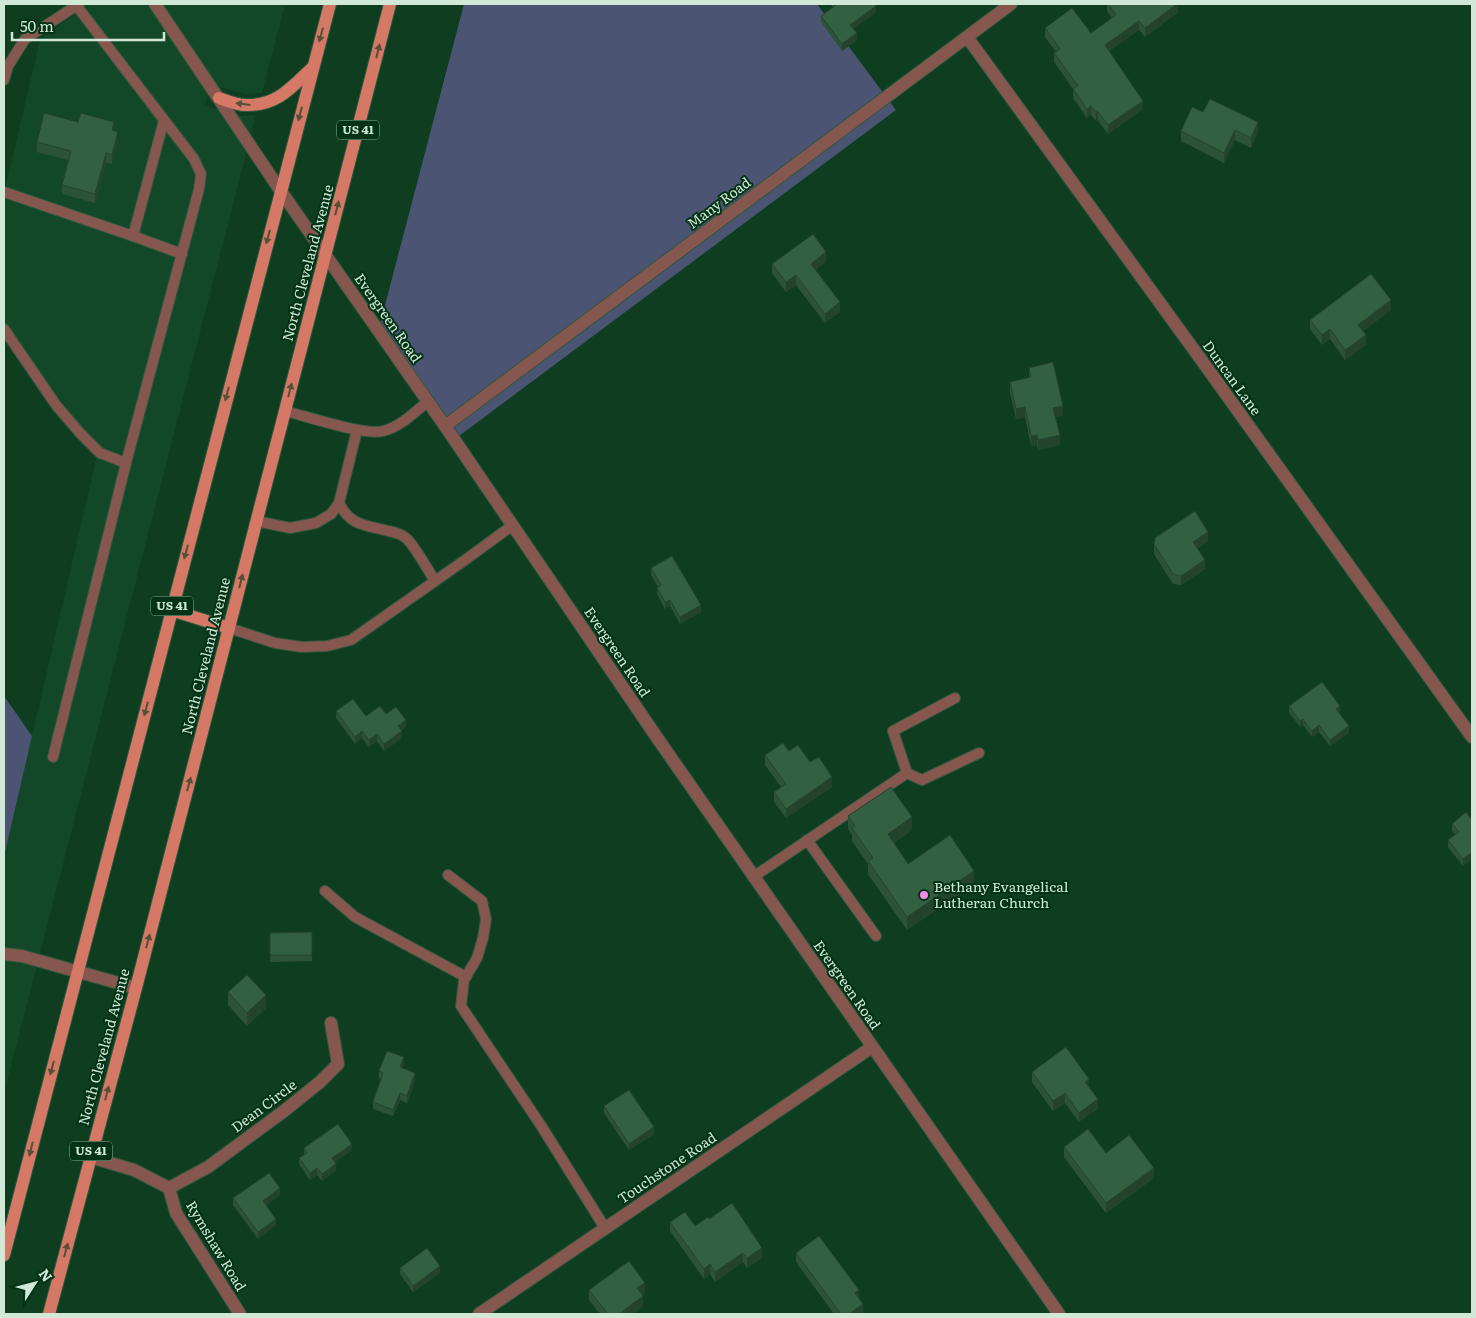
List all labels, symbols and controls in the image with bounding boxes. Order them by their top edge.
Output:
scale bar [12,10,165,42]
text: 50 m [20,14,54,37]
one-way arrow [317,28,325,43]
one-way arrow [374,43,382,59]
one-way arrow [234,100,250,108]
one-way arrow [296,106,304,121]
road number: US 41 [337,120,379,140]
street label: Many Road [683,172,755,233]
street label: North Cleveland Avenue [276,182,338,343]
one-way arrow [334,201,342,216]
one-way arrow [264,230,272,245]
street label: Evergreen Road [351,269,427,367]
street label: Duncan Lane [1199,336,1267,419]
one-way arrow [287,382,295,397]
one-way arrow [223,387,231,402]
one-way arrow [182,544,190,559]
one-way arrow [237,573,245,589]
street label: North Cleveland Avenue [176,575,234,737]
road number: US 41 [151,596,193,616]
street label: Evergreen Road [580,602,656,701]
one-way arrow [141,702,149,717]
one-way arrow [185,776,193,791]
place label: Bethany Evangelical Lutheran Church [934,876,1069,912]
marker: Bethany Evangelical Lutheran Church [918,889,930,901]
one-way arrow [144,933,152,949]
street label: Evergreen Road [810,936,886,1034]
street label: North Cleveland Avenue [72,966,134,1127]
one-way arrow [48,1061,56,1076]
street label: Dean Circle [227,1074,300,1136]
one-way arrow [103,1085,111,1101]
street label: Touchstone Road [613,1126,720,1208]
one-way arrow [27,1141,35,1156]
road number: US 41 [70,1142,112,1160]
street label: Rymshaw Road [182,1197,252,1295]
one-way arrow [62,1243,70,1258]
north arrow [10,1258,60,1308]
text: N [35,1264,58,1286]

